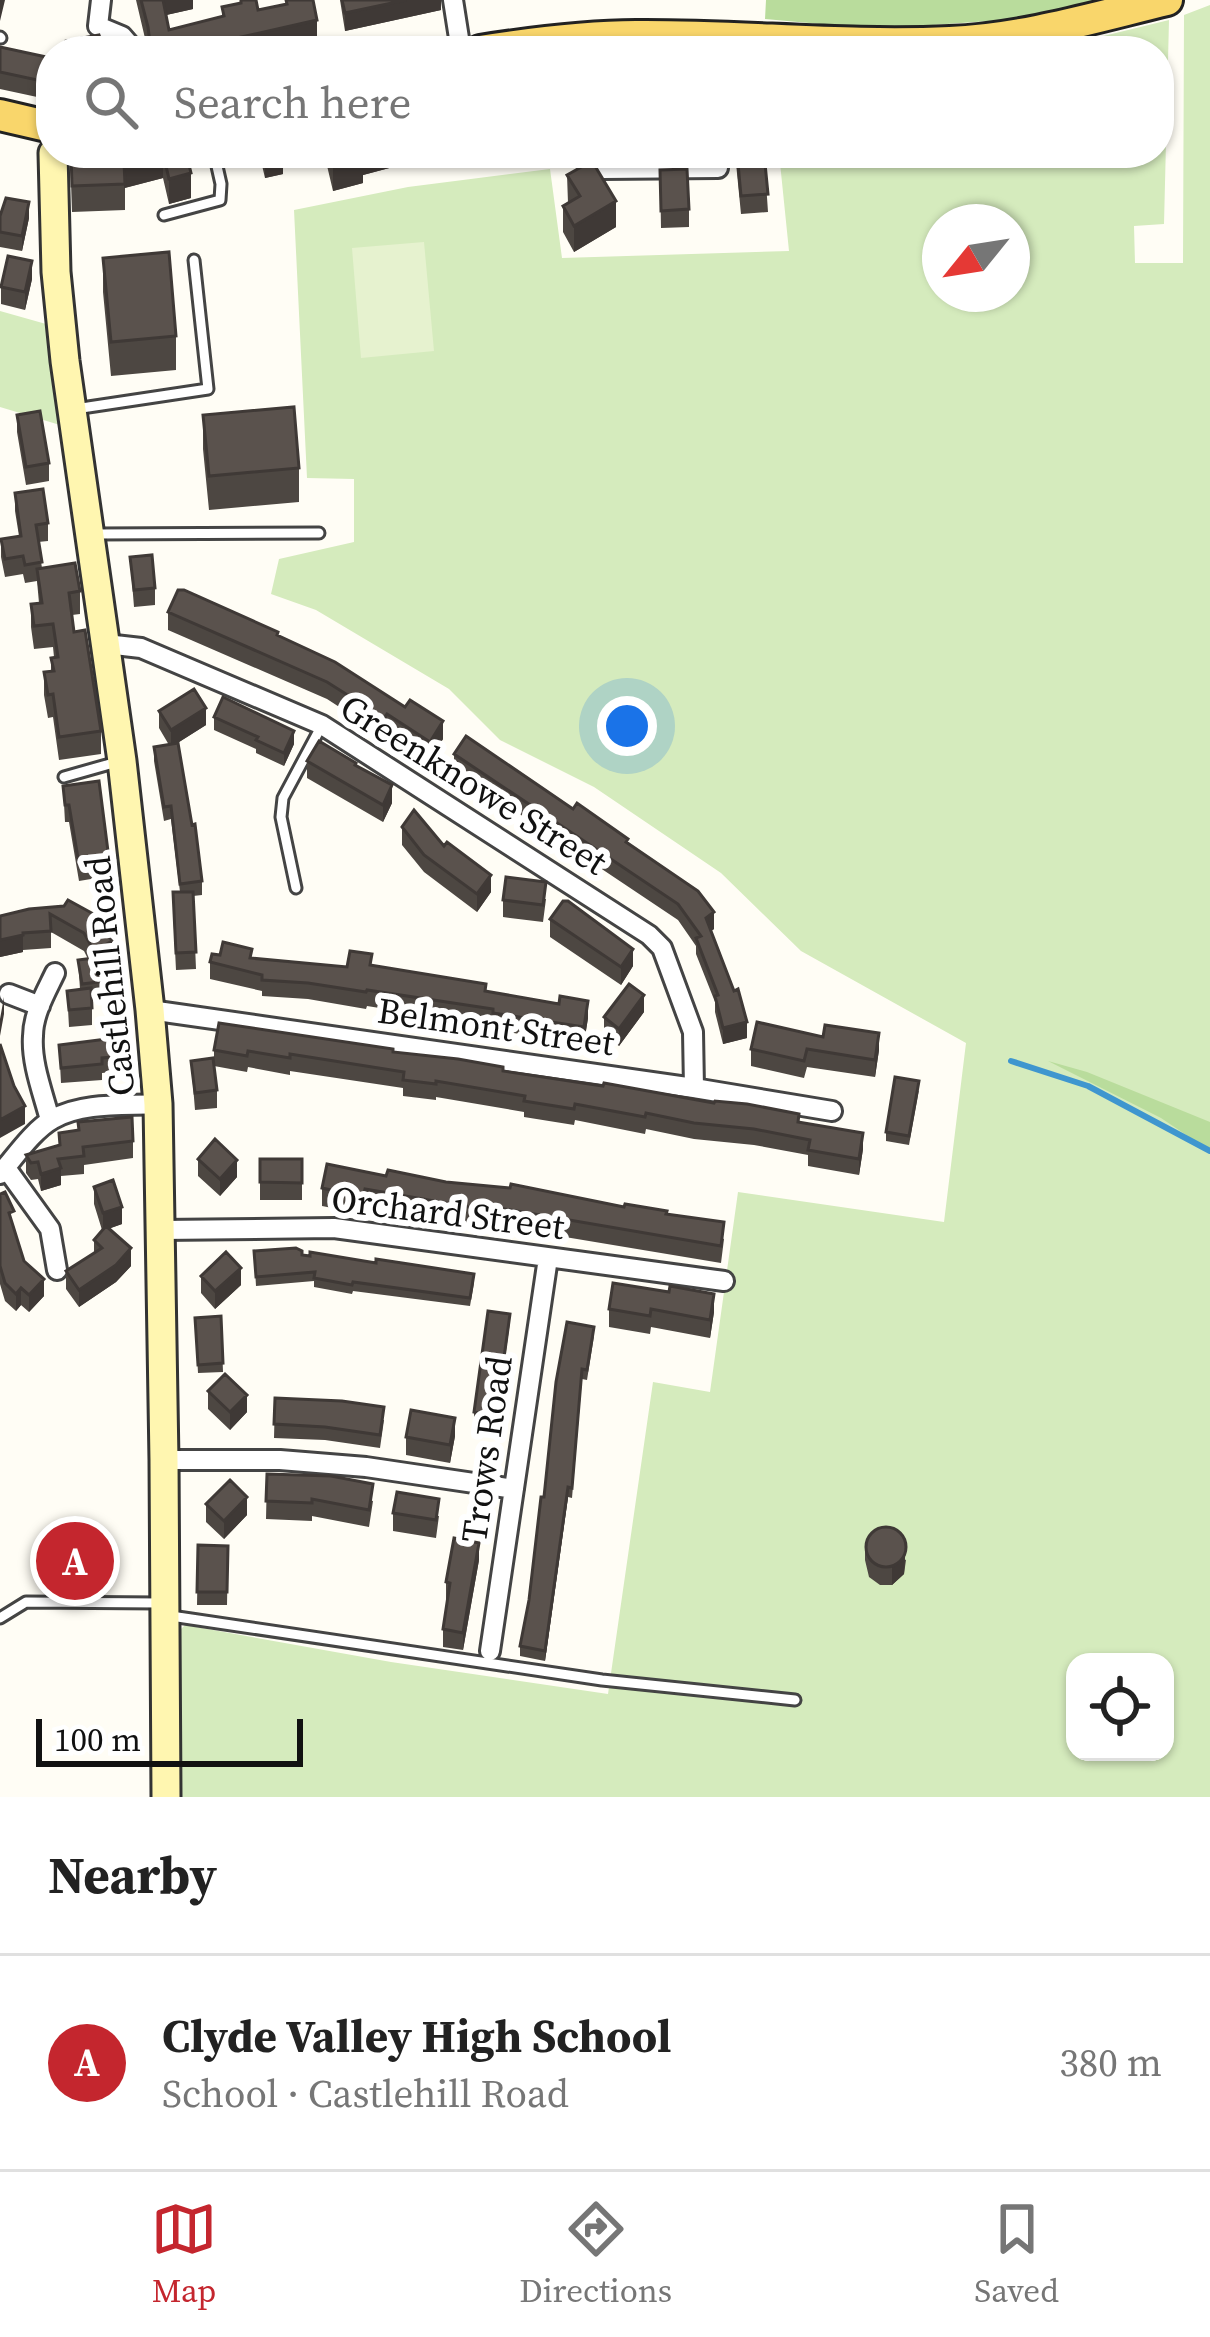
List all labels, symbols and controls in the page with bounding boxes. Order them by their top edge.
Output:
search box [36,36,1174,168]
icon: search [78,69,144,135]
text: Search here [174,71,411,133]
north arrow [922,204,1030,312]
street label: Greenknowe Street [331,683,617,886]
your location [597,696,657,756]
street label: Castlehill Road [73,854,146,1098]
street label: Belmont Street [375,986,618,1067]
street label: Orchard Street [329,1174,567,1251]
street label: Trows Road [449,1353,524,1546]
pin: A [36,1516,114,1606]
map controls [1066,1653,1174,1761]
button: locate [1066,1653,1174,1761]
scale bar [36,1713,303,1766]
text: 100 m [54,1717,141,1762]
text: Nearby [48,1840,217,1910]
text: Clyde Valley High School [162,2005,672,2067]
text: A [74,2036,100,2089]
text: 380 m [1059,2036,1162,2089]
text: School · Castlehill Road [162,2067,569,2120]
tab: Map [151,2196,217,2313]
tab: Directions [519,2196,672,2313]
tab: Saved [974,2196,1059,2313]

